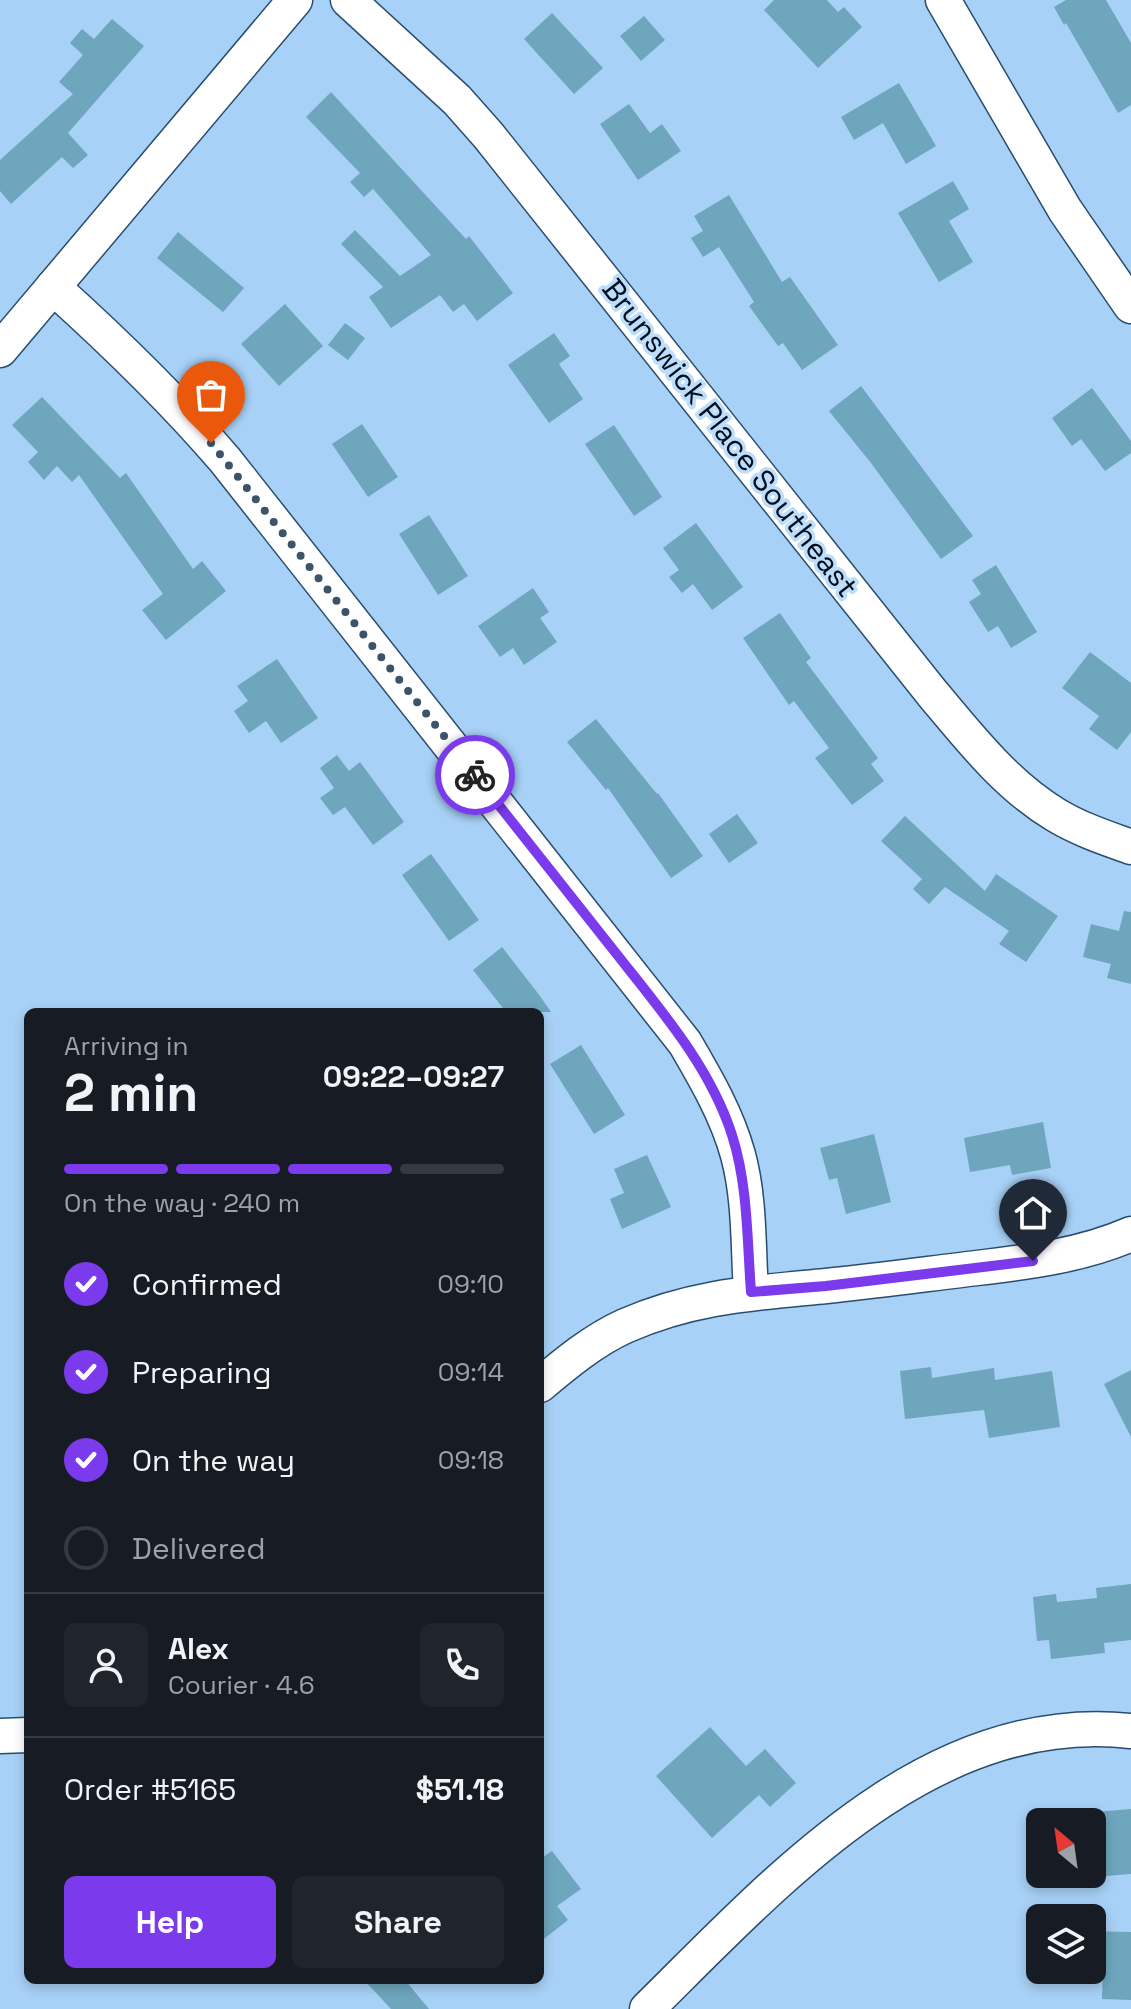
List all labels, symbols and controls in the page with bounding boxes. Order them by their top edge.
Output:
street label: Brunswick Place Southeast [594,270,867,605]
pin [177,361,245,443]
icon: bag [189,373,233,417]
courier [435,735,515,815]
icon: bike [453,753,497,797]
text: Arriving in [64,1029,188,1063]
text: 09:22–09:27 [323,1057,504,1096]
text: 2 min [64,1060,198,1126]
pin [999,1179,1067,1261]
text: On the way · 240 m [64,1186,300,1220]
icon: home [1011,1191,1055,1235]
icon: check [64,1262,108,1306]
text: Confirmed [132,1265,282,1304]
text: 09:10 [437,1267,504,1301]
icon: check [64,1350,108,1394]
text: Preparing [132,1353,271,1392]
text: 09:14 [438,1355,504,1389]
icon: check [64,1438,108,1482]
text: On the way [132,1441,295,1480]
text: 09:18 [438,1443,504,1477]
text: Delivered [132,1529,266,1568]
button: person [64,1623,148,1707]
button: phone [420,1623,504,1707]
text: Alex [168,1629,229,1668]
text: Courier · 4.6 [168,1668,315,1702]
text: Order #5165 [64,1770,236,1809]
text: $51.18 [416,1770,504,1809]
north arrow [1026,1808,1106,1888]
map controls [1026,1808,1106,1984]
button: Help [64,1876,276,1968]
button: Share [292,1876,504,1968]
button: layers [1026,1904,1106,1984]

